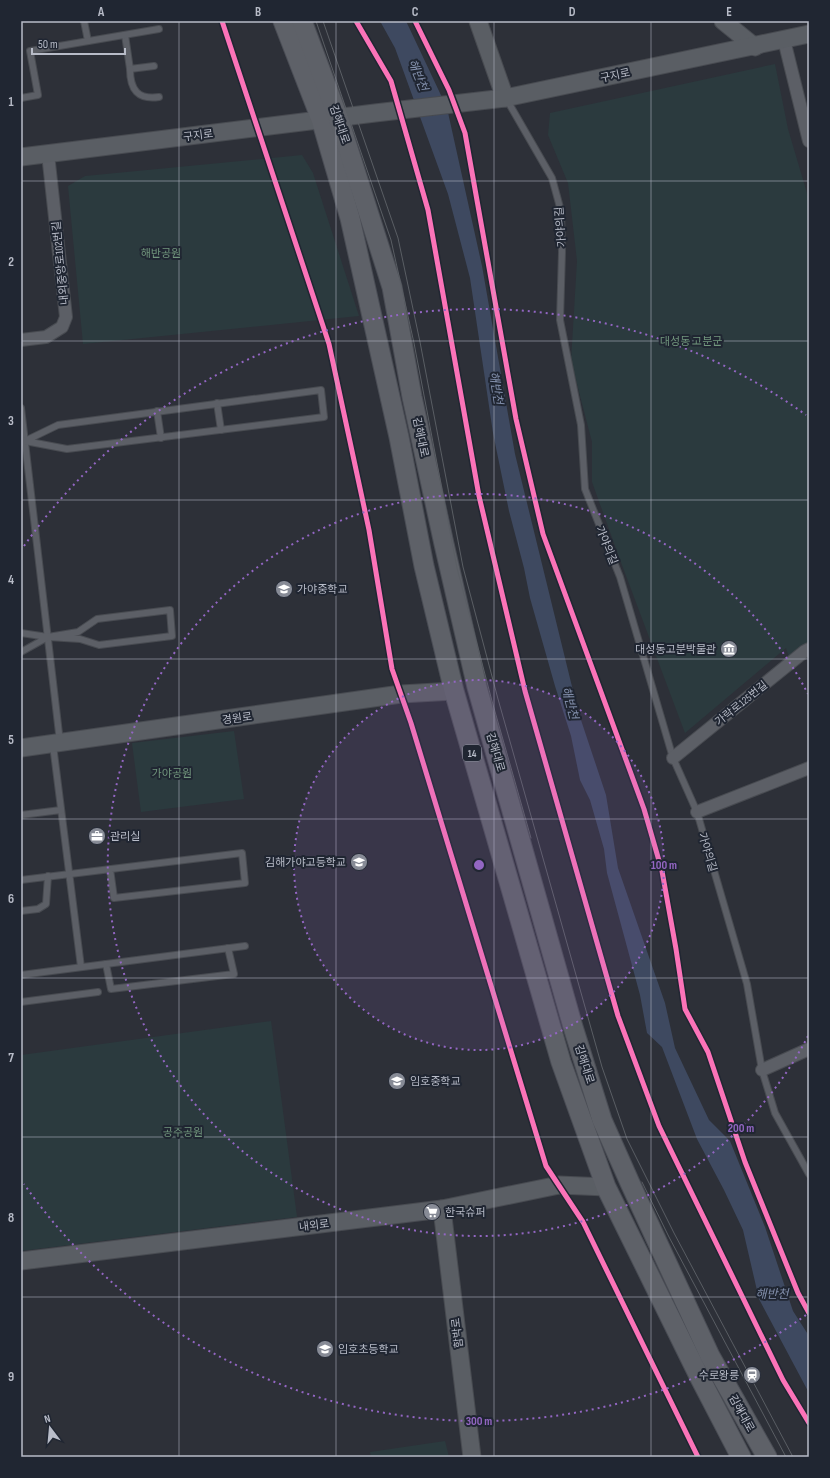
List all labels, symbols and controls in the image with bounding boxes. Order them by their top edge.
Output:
text: A [97,4,105,20]
text: B [255,4,261,20]
text: C [412,4,419,20]
text: D [569,4,576,20]
text: E [726,4,732,20]
scale bar [32,30,125,56]
text: 50 m [38,37,58,52]
water label: 해반천 [404,57,431,95]
street label: 구지로 [599,66,631,85]
text: 1 [8,94,14,110]
street label: 김해대로 [327,103,352,145]
street label: 구지로 [182,127,214,144]
street label: 가야의길 [553,206,568,248]
street label: 내외중앙로102번길 [50,220,71,305]
park label: 해반공원 [141,247,181,260]
text: 2 [8,254,14,270]
park label: 대성동 고분군 [660,335,722,348]
water label: 해반천 [486,371,506,408]
text: 3 [8,413,14,429]
street label: 김해대로 [410,416,431,458]
street label: 가야의길 [593,524,620,566]
text: 4 [8,572,14,588]
school or university icon: 가야중학교 [274,579,294,599]
place label: 가야중학교 [297,583,348,596]
museum icon: 대성동고분박물관 [719,639,739,659]
place label: 대성동고분박물관 [635,643,716,656]
street label: 가락로125번길 [713,678,770,728]
water label: 해반천 [558,685,582,723]
street label: 경원로 [221,710,253,727]
street label: 김해대로 [484,731,507,773]
text: 5 [8,732,14,748]
road number: 14 [463,745,481,761]
park label: 가야공원 [152,767,192,780]
office icon: 관리실 [87,826,107,846]
place label: 관리실 [110,830,140,843]
street label: 가야의길 [696,831,719,873]
school or university icon: 김해가야고등학교 [349,852,369,872]
place label: 김해가야고등학교 [265,856,346,869]
centre of rings [472,858,486,872]
text: 100 m [651,858,677,873]
text: 6 [8,891,14,907]
street label: 김해대로 [572,1043,597,1085]
text: 7 [8,1050,14,1066]
school or university icon: 임호중학교 [387,1071,407,1091]
place label: 임호중학교 [410,1075,461,1088]
text: 200 m [728,1121,754,1136]
park label: 공주공원 [163,1126,203,1139]
supermarket icon: 한국슈퍼 [422,1202,442,1222]
place label: 한국슈퍼 [445,1206,485,1219]
text: 8 [8,1210,14,1226]
street label: 내외로 [298,1217,330,1234]
water label: 해반천 [755,1287,791,1302]
street label: 함박로 [449,1317,466,1349]
school or university icon: 임호초등학교 [315,1339,335,1359]
place label: 임호초등학교 [338,1343,399,1356]
station icon: 수로왕릉 [742,1365,762,1385]
text: 9 [8,1369,14,1385]
place label: 수로왕릉 [699,1369,739,1382]
street label: 김해대로 [726,1392,757,1434]
north arrow [30,1408,70,1448]
text: N [43,1412,52,1426]
text: 300 m [466,1414,492,1429]

